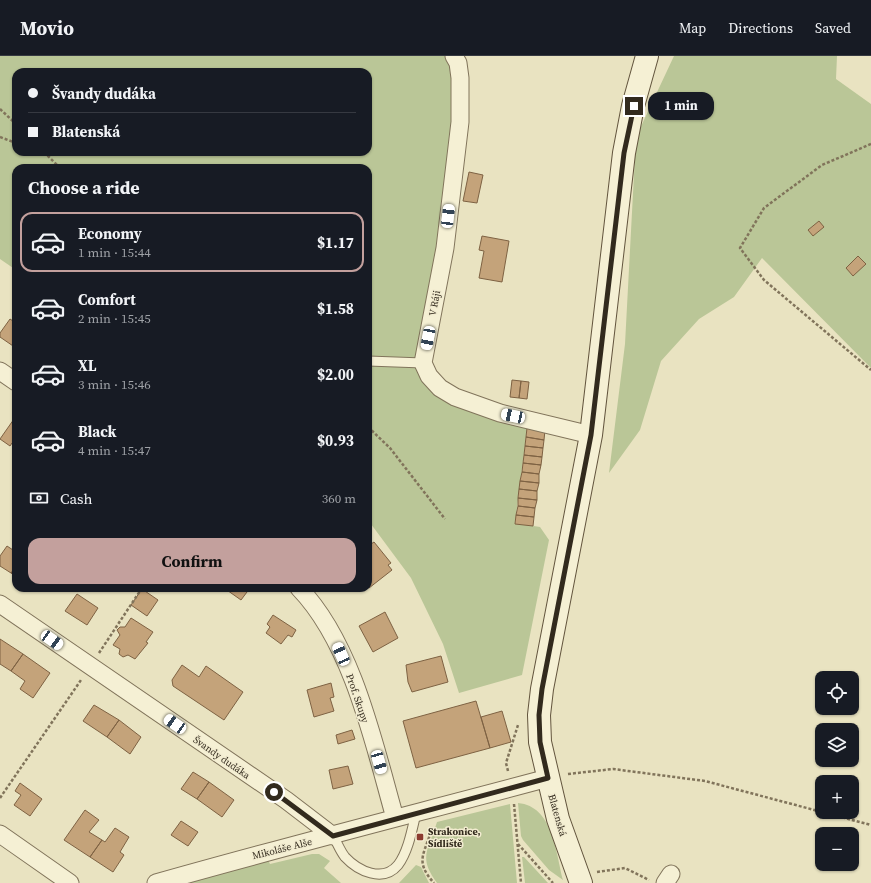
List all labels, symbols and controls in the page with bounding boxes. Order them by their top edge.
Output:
text: Movio [20,15,74,41]
text: Map [679,18,706,38]
text: Directions [728,18,793,38]
text: Saved [815,18,851,38]
text: Švandy dudáka [52,83,156,104]
callout: 1 min [648,92,714,120]
route end [625,97,643,115]
text: 1 min [664,97,698,114]
text: Blatenská [52,121,120,142]
text: Choose a ride [28,175,140,200]
car [441,203,455,229]
text: Economy [78,223,142,244]
icon: car [30,224,66,260]
text: $1.17 [317,232,354,253]
text: 1 min · 15:44 [78,244,151,261]
text: Comfort [78,289,136,310]
street label: V Ráji [426,289,443,317]
icon: car [30,290,66,326]
text: $1.58 [317,298,354,319]
text: 2 min · 15:45 [78,310,151,327]
car [420,325,436,351]
text: XL [78,355,97,376]
icon: car [30,356,66,392]
text: $2.00 [317,364,354,385]
text: 3 min · 15:46 [78,376,151,393]
car [500,408,526,424]
text: Black [78,421,117,442]
icon: car [30,422,66,458]
text: $0.93 [317,430,354,451]
text: 4 min · 15:47 [78,442,151,459]
icon: cash [28,487,50,509]
text: Cash [60,488,92,509]
text: 360 m [322,490,356,507]
button: Confirm [28,538,356,584]
car [39,628,65,652]
car [331,641,351,667]
map controls [815,671,859,871]
button: locate [815,671,859,715]
street label: Prof. Skupy [343,672,372,725]
car [162,712,188,736]
button: layers [815,723,859,767]
street label: Švandy dudáka [191,733,253,782]
car [370,749,388,775]
button: + [815,775,859,819]
route start [265,783,283,801]
street label: Blatenská [545,792,570,839]
place label: Strakonice, Sídliště [428,825,481,850]
button: − [815,827,859,871]
marker: Strakonice, Sídliště [415,832,425,842]
street label: Mikoláše Alše [251,835,314,862]

